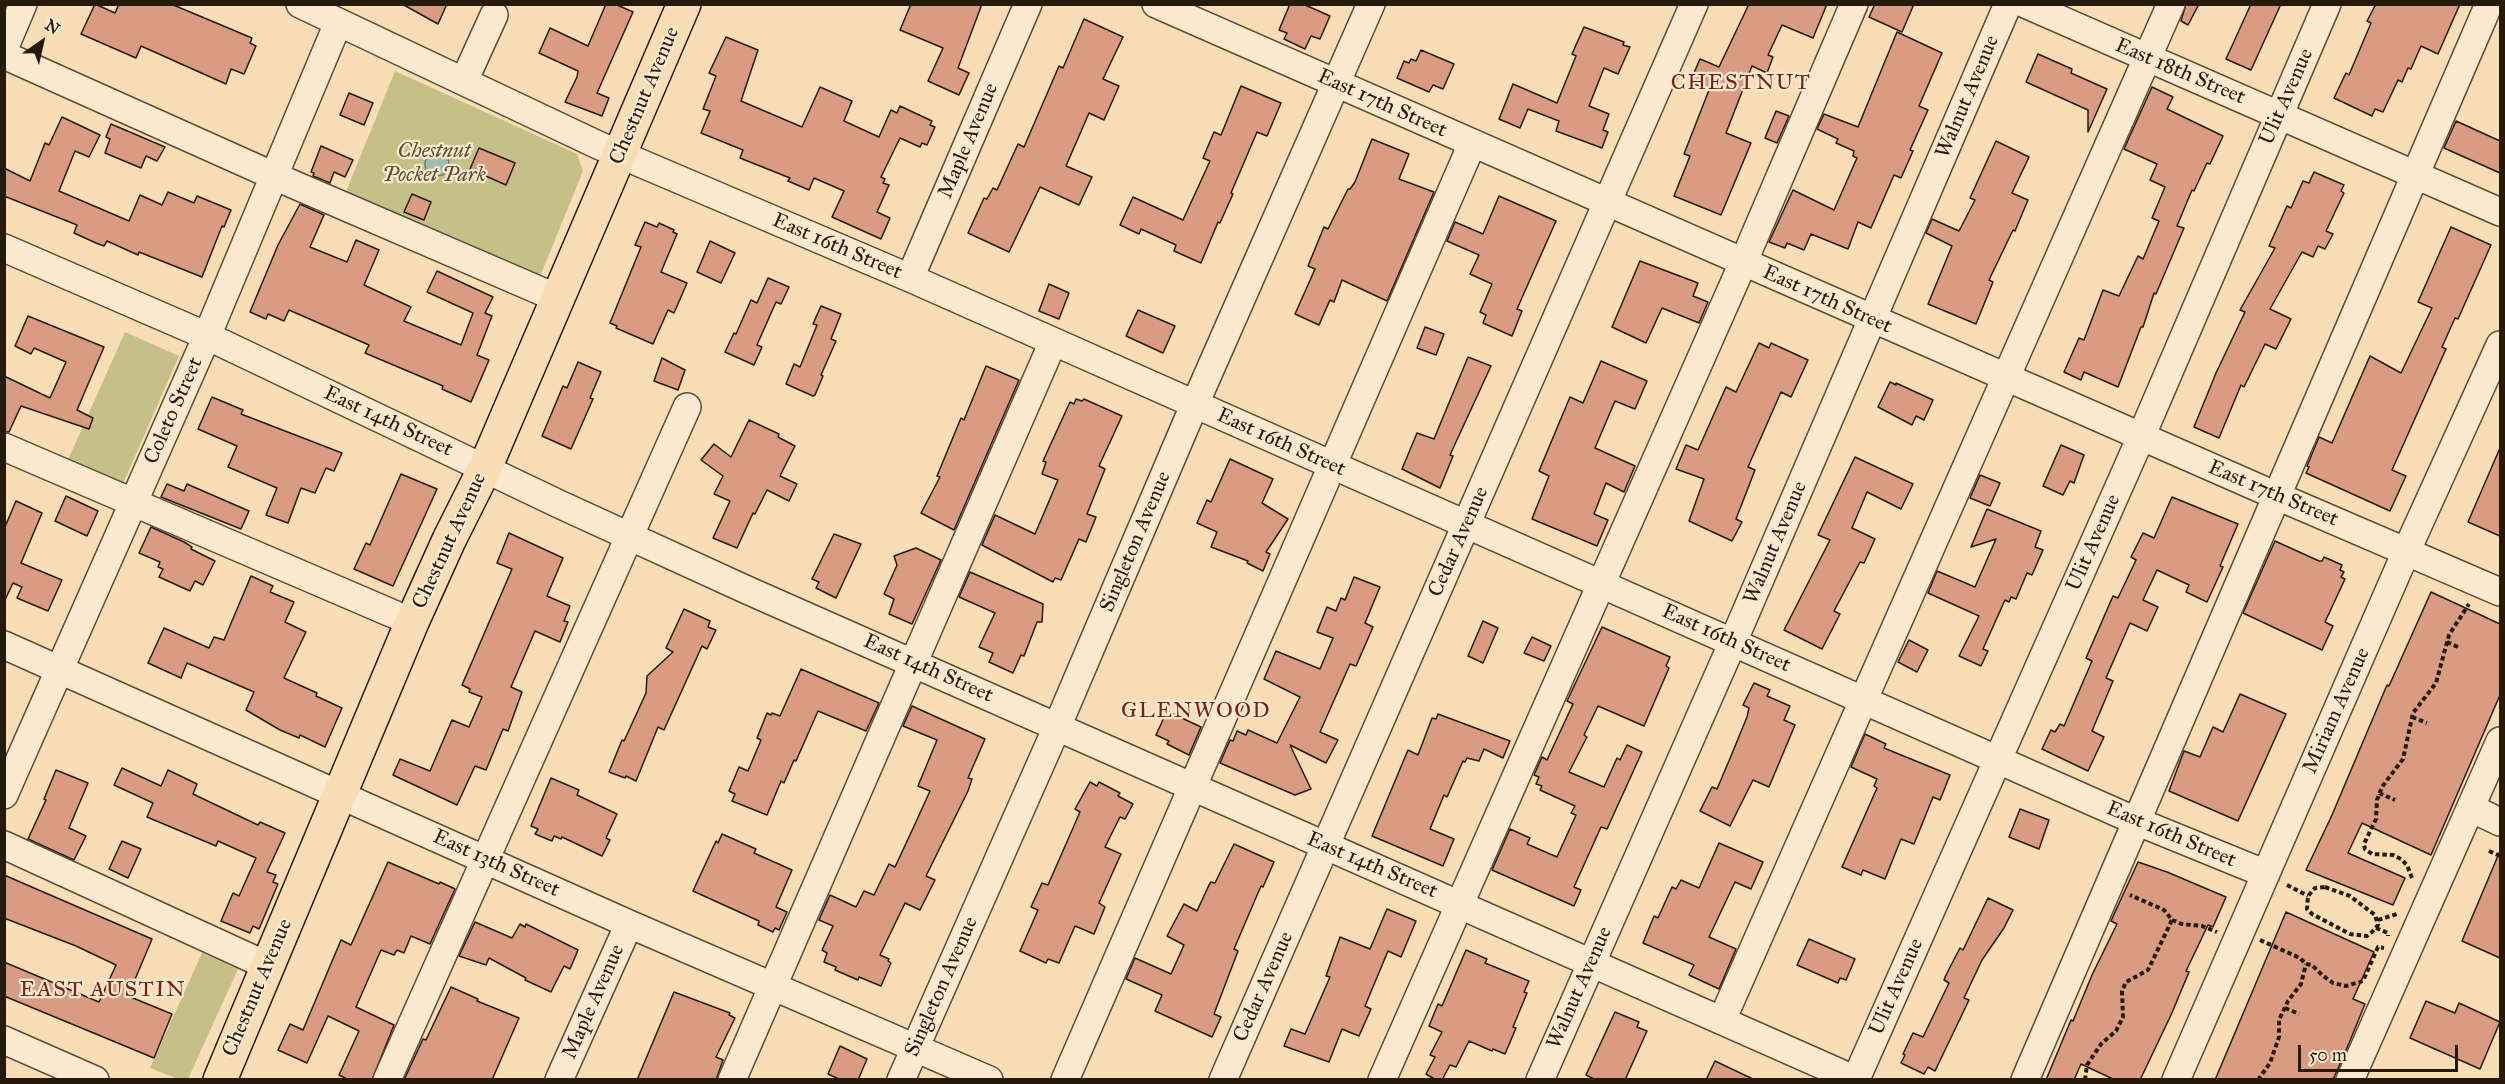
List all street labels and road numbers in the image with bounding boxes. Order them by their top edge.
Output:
street label: Chestnut Avenue [605,23,685,169]
street label: Walnut Avenue [1931,32,2005,162]
street label: East 18th Street [2111,33,2249,111]
street label: Ulit Avenue [2255,45,2319,149]
street label: East 17th Street [1313,64,1451,144]
street label: Maple Avenue [933,80,1005,202]
street label: East 16th Street [768,208,906,286]
street label: East 17th Street [1758,260,1896,340]
street label: Coleto Street [139,354,209,468]
street label: East 14th Street [320,381,456,463]
street label: East 16th Street [1213,403,1349,483]
street label: East 17th Street [2204,455,2342,533]
street label: Singleton Avenue [1095,468,1177,616]
street label: Chestnut Avenue [407,469,493,613]
street label: Walnut Avenue [1739,478,1813,608]
street label: Cedar Avenue [1424,483,1494,601]
street label: Ulit Avenue [2062,491,2126,595]
street label: East 16th Street [1658,599,1794,679]
street label: East 14th Street [859,629,997,709]
street label: Miriam Avenue [2298,644,2376,778]
street label: East 16th Street [2102,796,2240,874]
street label: East 13th Street [429,825,563,903]
street label: East 14th Street [1303,827,1441,905]
street label: Singleton Avenue [900,913,984,1061]
street label: Chestnut Avenue [218,915,298,1061]
street label: Walnut Avenue [1542,923,1618,1053]
street label: Cedar Avenue [1229,928,1299,1046]
street label: Ulit Avenue [1865,935,1929,1039]
street label: Maple Avenue [558,941,630,1063]

